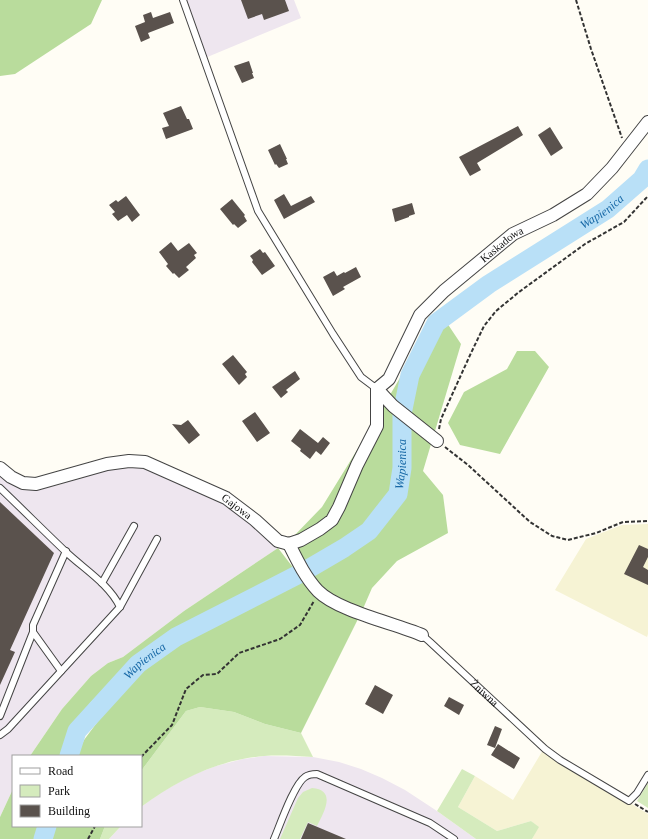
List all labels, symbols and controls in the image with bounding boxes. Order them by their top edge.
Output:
water label: Wapienica [577,192,627,232]
street label: Kaskadowa [478,224,525,265]
water label: Wapienica [392,439,409,490]
street label: Gajowa [220,491,254,521]
water label: Wapienica [121,640,168,682]
street label: Żniwna [468,677,501,709]
legend [12,755,142,827]
text: Road [48,764,73,778]
text: Park [48,784,70,798]
text: Building [48,804,90,818]

